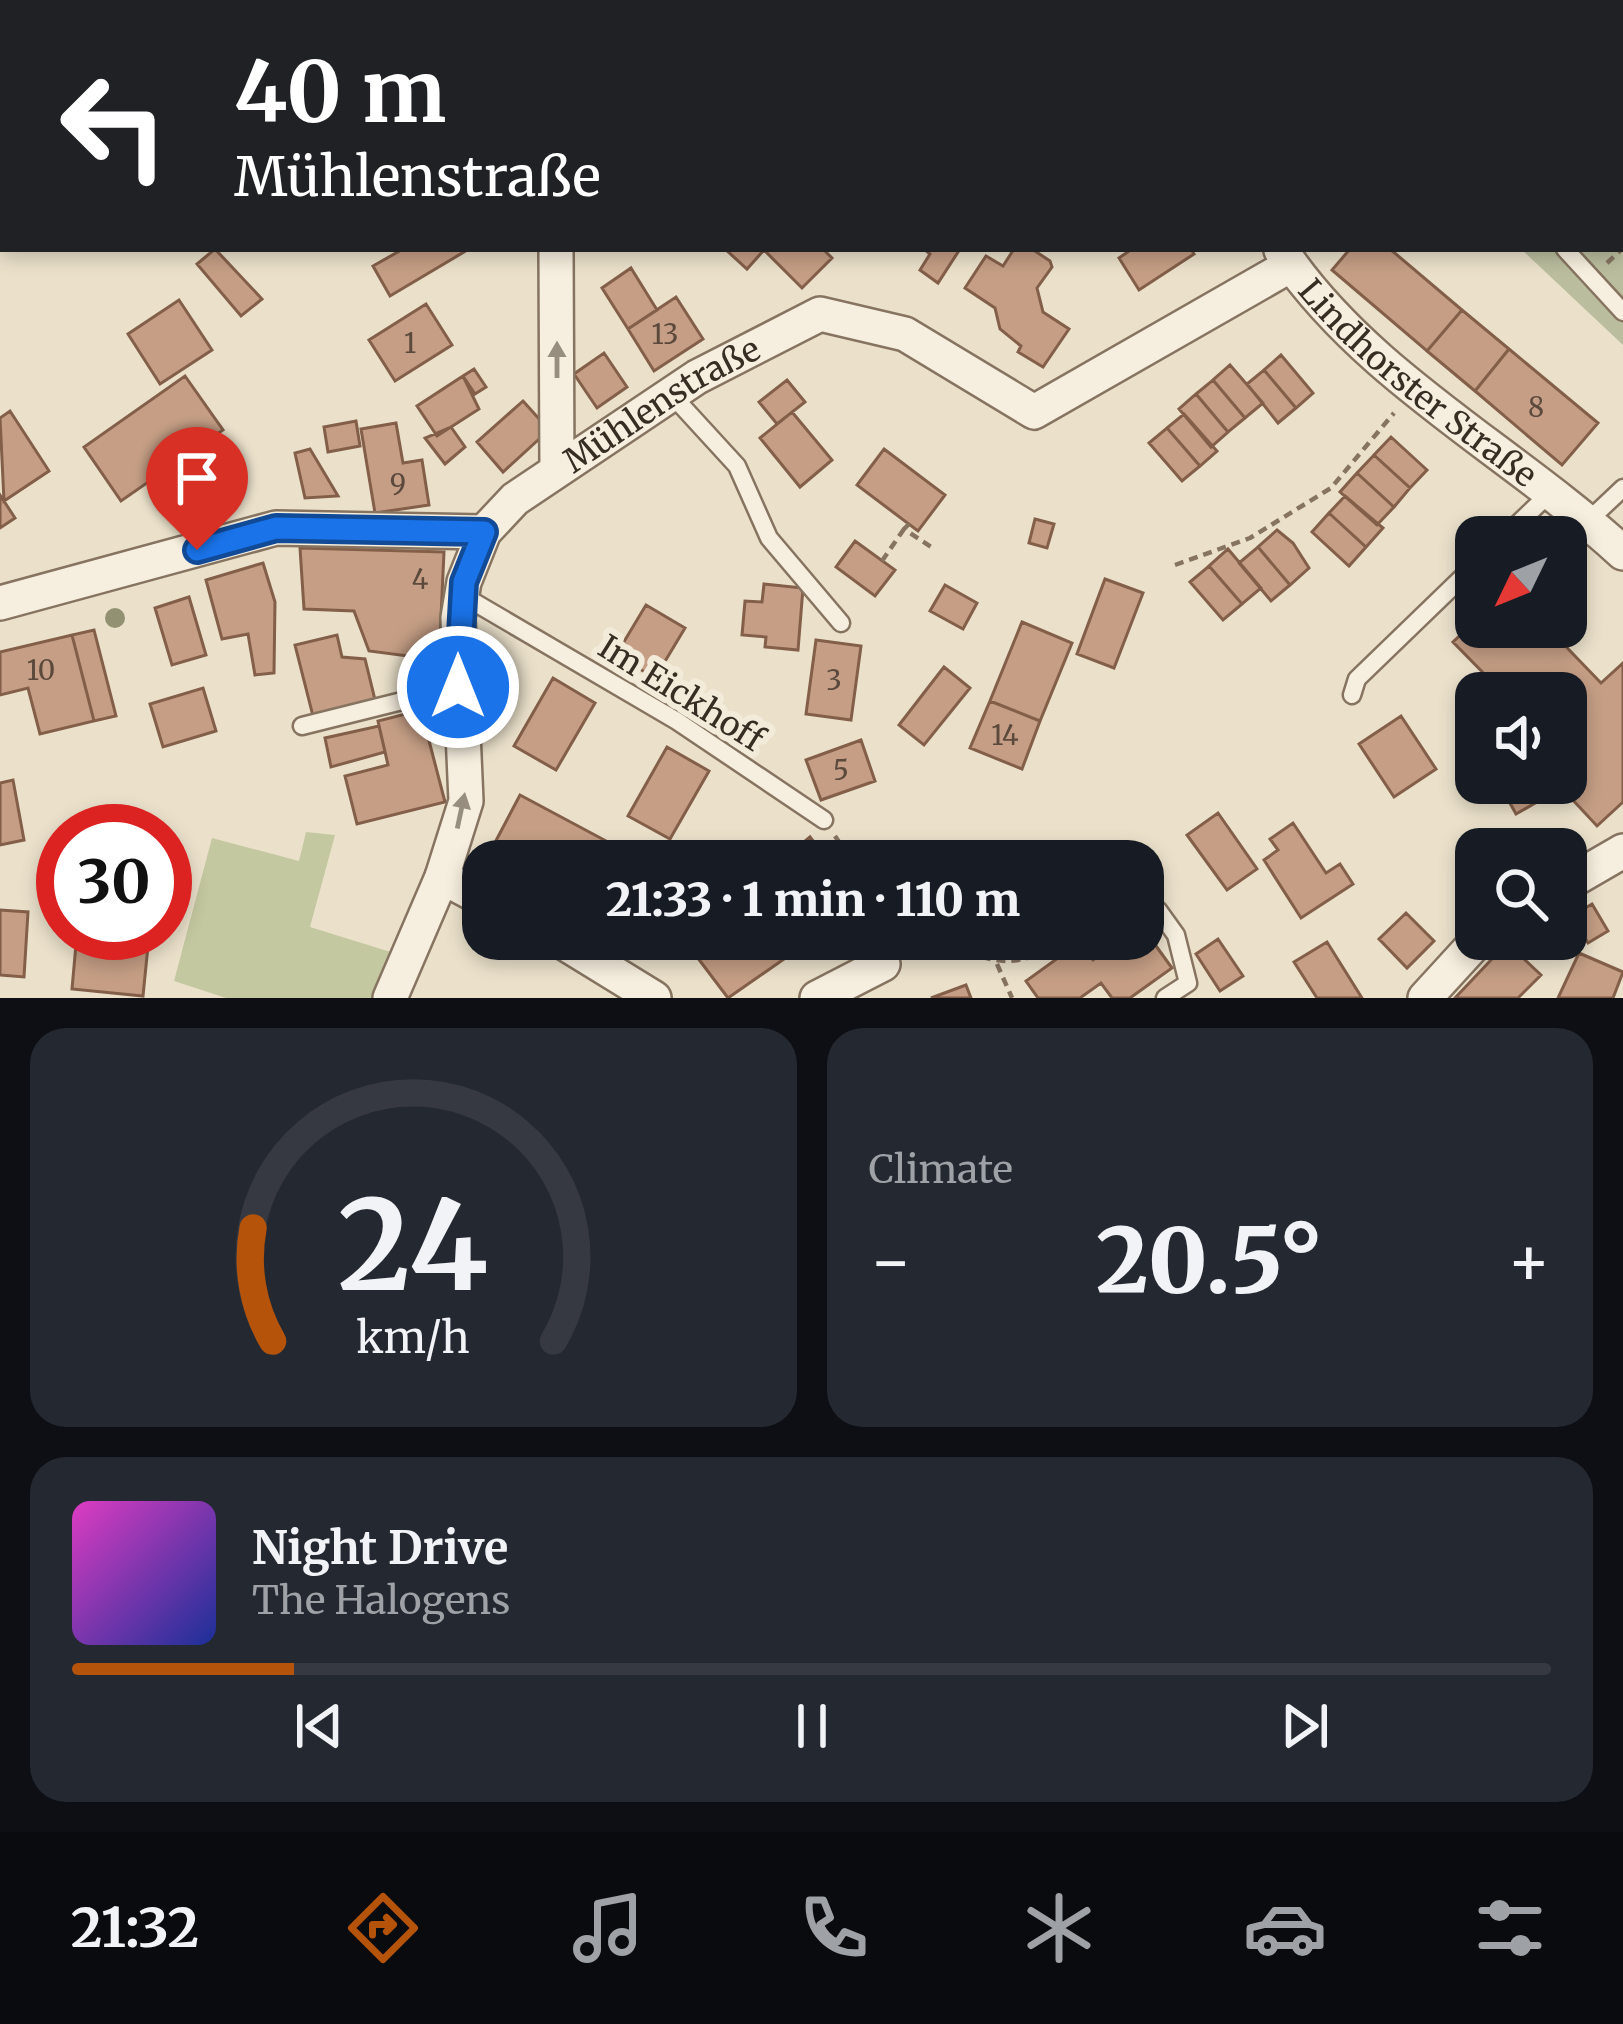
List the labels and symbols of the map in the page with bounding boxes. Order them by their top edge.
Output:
street label: Lindhorster Straße [1290,271,1545,495]
house number: 13 [652,317,678,351]
house number: 1 [404,326,416,360]
street label: Mühlenstraße [556,328,767,481]
one-way arrow [547,340,567,378]
house number: 8 [1528,390,1544,424]
pin [146,427,248,550]
house number: 9 [390,467,406,501]
north arrow [1455,516,1587,648]
house number: 4 [412,562,429,596]
position arrow [395,624,521,750]
street label: Im Eickhoff [591,626,772,761]
house number: 10 [27,653,55,687]
house number: 3 [826,663,842,697]
house number: 14 [991,718,1019,752]
house number: 5 [833,753,849,787]
one-way arrow [452,791,471,829]
speed limit sign: 30 [36,804,192,960]

